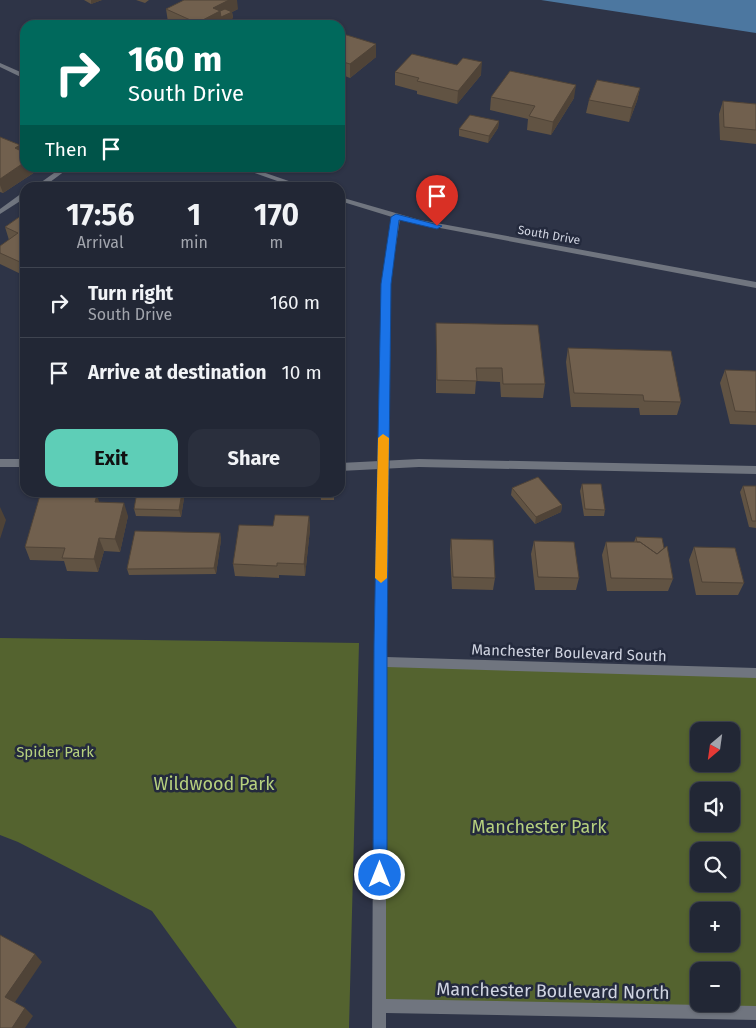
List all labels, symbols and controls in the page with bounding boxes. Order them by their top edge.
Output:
text: 160 m [128,38,222,80]
icon: right [45,40,110,105]
text: South Drive [128,80,244,107]
icon: arrive [97,135,125,163]
text: Then [45,138,87,161]
pin [416,175,458,226]
icon: arrive [423,182,451,210]
text: 17:56 [66,197,134,233]
text: 1 [187,197,201,233]
text: 170 [254,197,299,233]
street label: South Drive [517,223,581,247]
text: Arrival [77,233,124,252]
text: min [180,233,208,252]
text: m [270,233,283,252]
text: Turn right [88,282,173,305]
icon: right [45,289,73,317]
text: 160 m [270,291,320,314]
text: South Drive [88,305,172,324]
icon: arrive [45,359,73,387]
text: Arrive at destination [88,361,267,384]
text: 10 m [282,361,322,384]
button: Exit [45,429,178,487]
button: Share [188,429,320,487]
street label: Manchester Boulevard South [471,641,667,665]
north arrow [690,722,740,772]
map controls [690,722,740,1012]
park label: Spider Park [16,743,94,761]
park label: Wildwood Park [154,773,275,795]
button: sound [690,782,740,832]
park label: Manchester Park [472,816,607,838]
button: search [690,842,740,892]
position arrow [353,848,405,900]
button: + [690,902,740,952]
button: − [690,962,740,1012]
street label: Manchester Boulevard North [436,978,670,1004]

